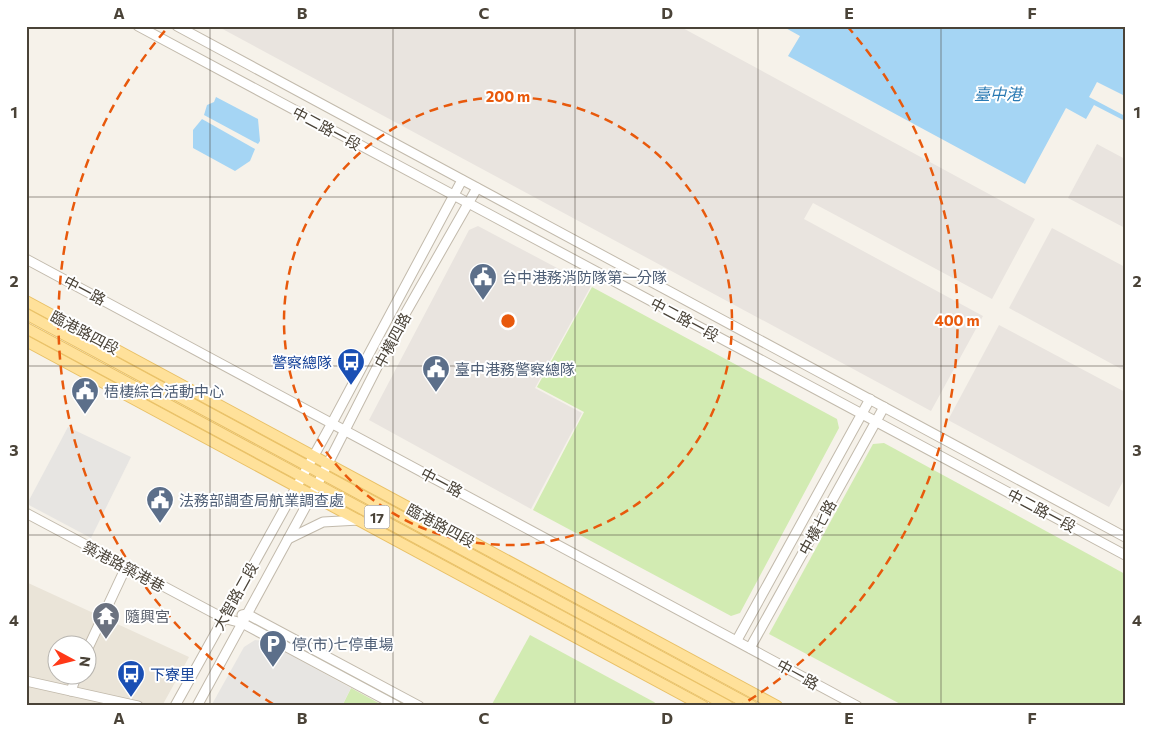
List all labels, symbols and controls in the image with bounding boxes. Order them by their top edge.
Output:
text: A [113,3,125,22]
text: B [297,3,308,22]
text: C [479,3,490,22]
text: D [661,3,673,22]
text: E [844,3,854,22]
text: F [1027,3,1037,22]
water label: 臺中港 [974,84,1024,103]
text: 200 m [486,87,530,105]
text: 1 [10,102,18,121]
street label: 中二路一段 [290,102,364,154]
text: 1 [1133,102,1141,121]
public building icon: 台中港務消防隊第一分隊 [468,262,498,301]
place label: 台中港務消防隊第一分隊 [502,268,667,286]
text: 2 [9,271,19,290]
street label: 中一路 [61,271,109,309]
text: 2 [1132,271,1142,290]
street label: 中二路一段 [648,293,722,345]
street label: 臨港路四段 [48,306,122,358]
street label: 中橫四路 [370,309,414,371]
text: 400 m [934,311,980,329]
centre of rings [499,312,517,330]
bus stop icon: 警察總隊 [336,347,366,386]
place label: 警察總隊 [272,353,332,371]
public building icon: 臺中港務警察總隊 [421,354,451,393]
place label: 臺中港務警察總隊 [455,360,575,378]
public building icon: 梧棲綜合活動中心 [70,376,100,415]
place label: 梧棲綜合活動中心 [104,382,224,400]
text: 3 [9,440,19,459]
text: 3 [1132,440,1142,459]
street label: 中一路 [418,463,466,501]
street label: 中二路一段 [1005,484,1079,536]
public building icon: 法務部調查局航業調查處 [145,485,175,524]
place label: 法務部調查局航業調查處 [179,491,344,509]
street label: 中橫七路 [795,496,839,558]
street label: 臨港路四段 [404,499,478,551]
road number: 17 [364,506,390,528]
street label: 築港路築港巷 [80,537,168,595]
street label: 大智路二段 [209,559,261,633]
temple icon: 隨興宮 [91,601,121,640]
place label: 隨興宮 [125,607,170,625]
text: 4 [9,610,19,629]
text: 4 [1132,610,1142,629]
parking icon: 停(市)七停車場 [258,629,288,668]
north arrow [48,634,98,684]
place label: 停(市)七停車場 [292,635,394,653]
text: N [76,655,94,668]
street label: 中一路 [774,655,822,693]
bus stop icon: 下寮里 [116,659,146,698]
place label: 下寮里 [150,665,195,683]
text: A [113,708,125,727]
text: B [297,708,308,727]
text: C [479,708,490,727]
text: D [661,708,673,727]
text: E [844,708,854,727]
text: F [1027,708,1037,727]

